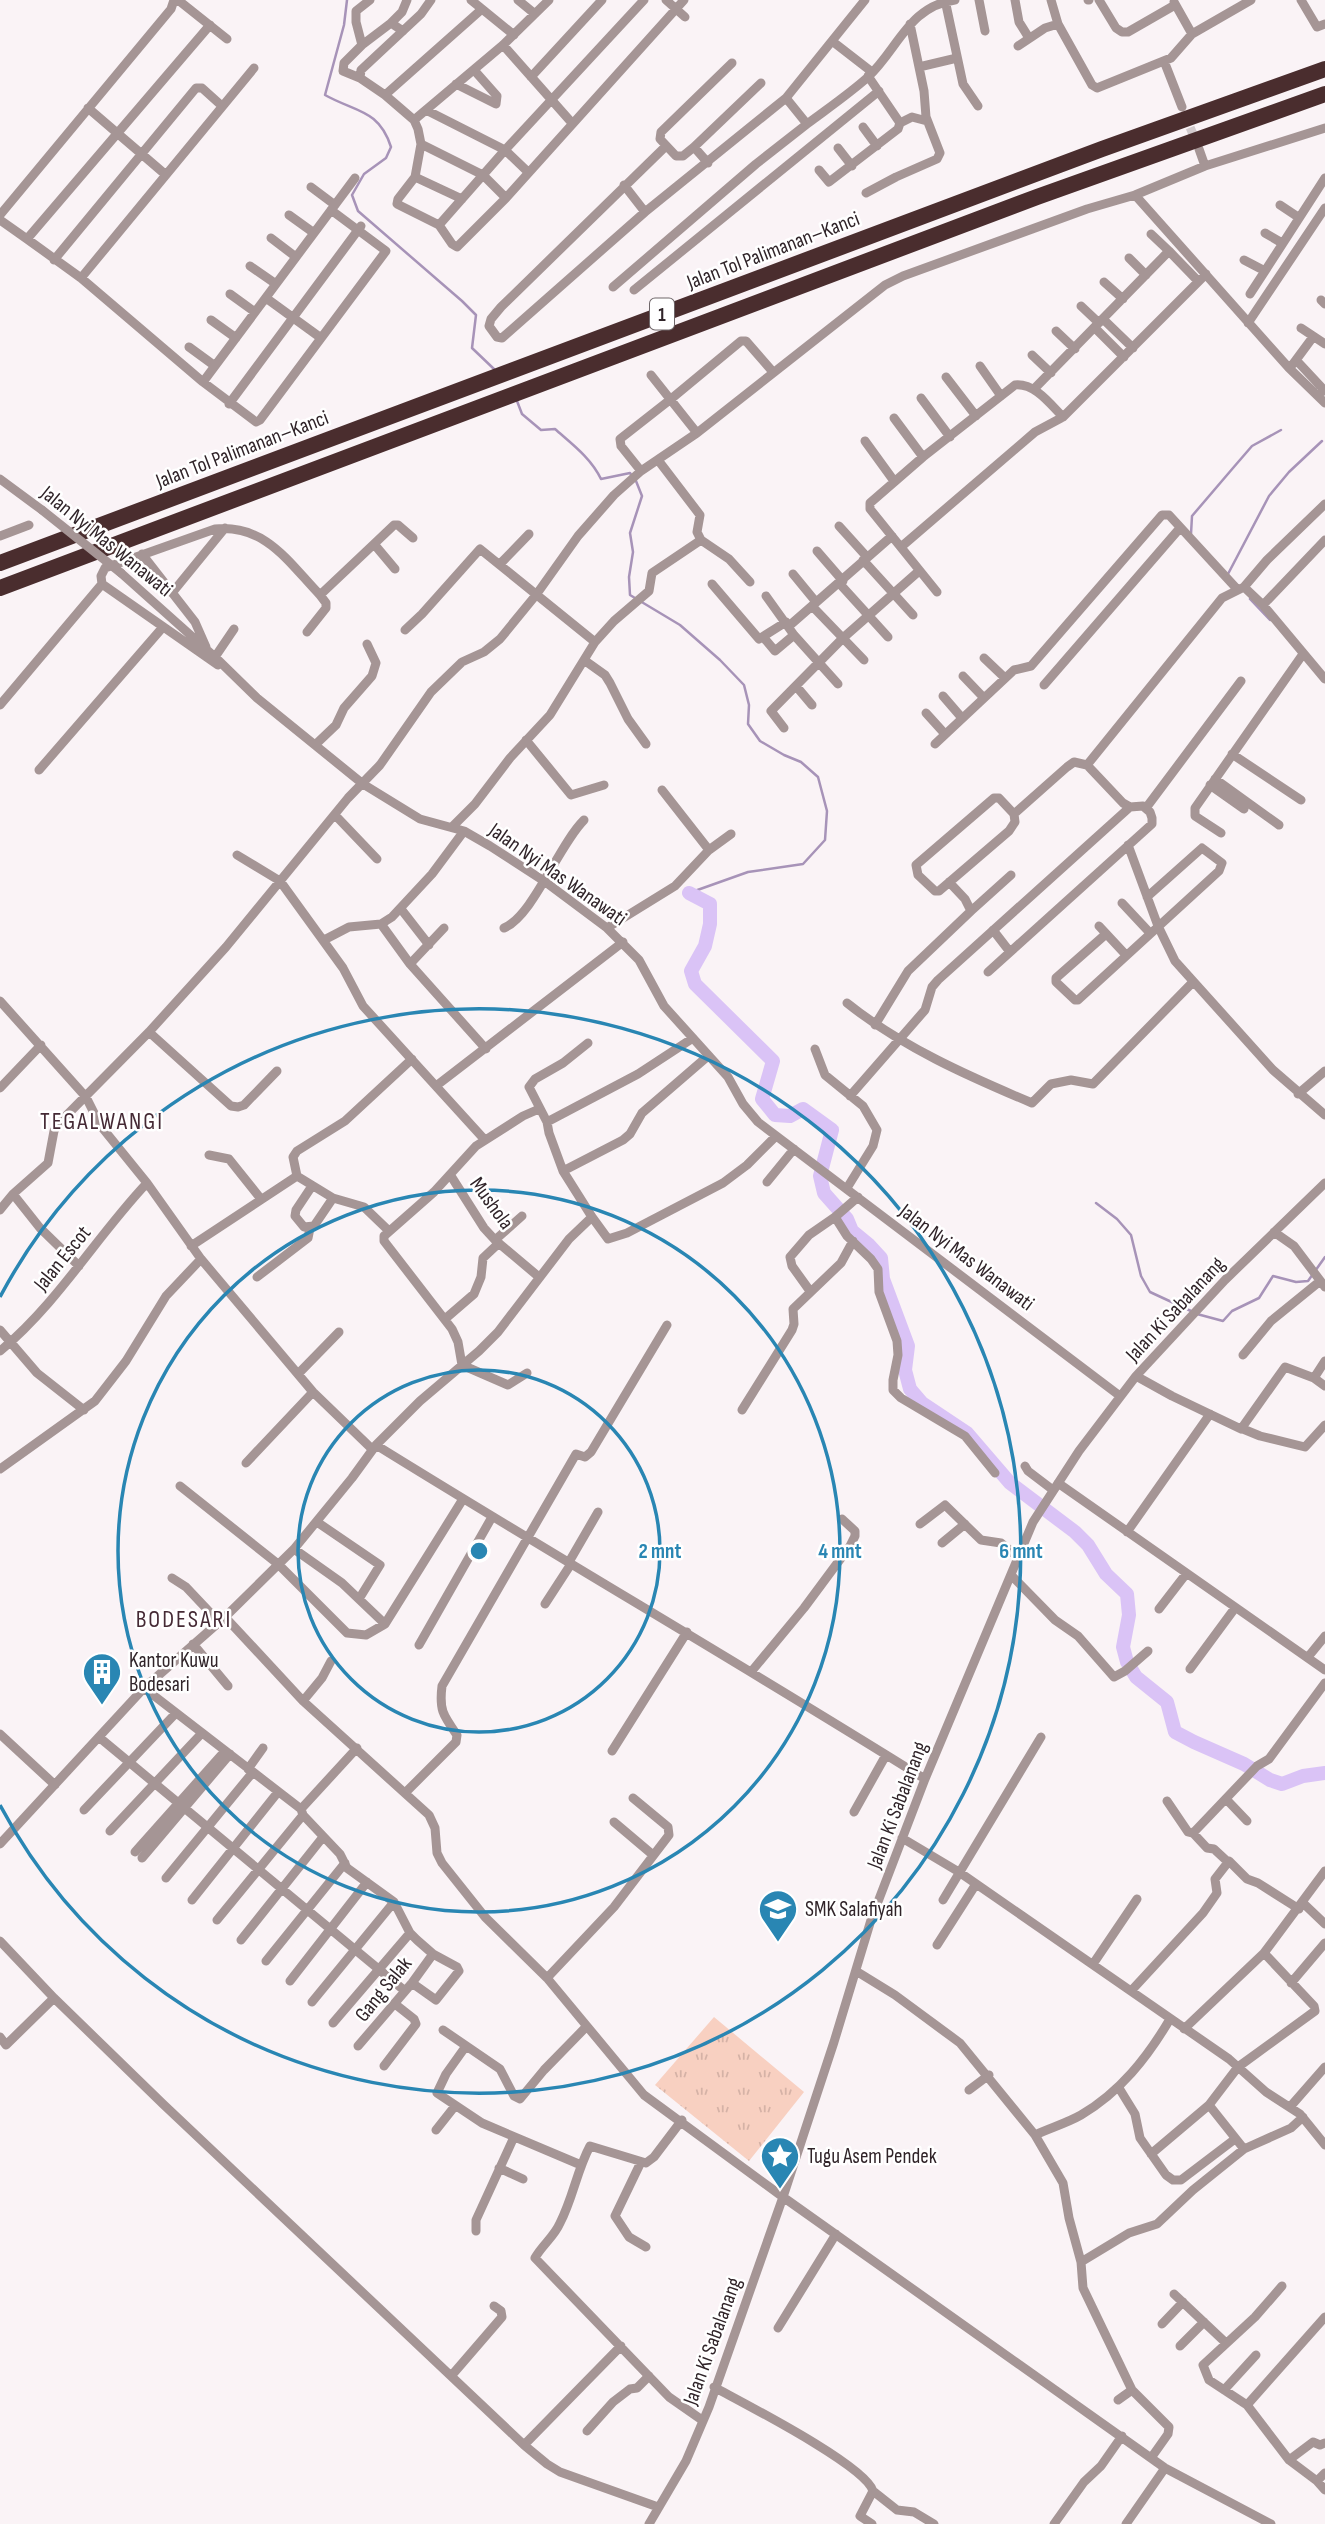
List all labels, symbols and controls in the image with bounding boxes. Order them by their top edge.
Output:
street label: Jalan Tol Palimanan–Kanci [682,206,863,295]
road number: 1 [650,298,674,330]
street label: Jalan Tol Palimanan–Kanci [151,405,332,494]
street label: Jalan Nyi Mas Wanawati [35,480,178,602]
street label: Jalan Nyi Mas Wanawati [483,817,631,931]
district label: TEGALWANGI [40,1107,164,1136]
street label: Mushola [464,1172,519,1234]
street label: Jalan Nyi Mas Wanawati [894,1198,1039,1316]
street label: Jalan Escot [28,1221,96,1297]
street label: Jalan Ki Sabalanang [1120,1252,1230,1368]
centre of rings [467,1539,491,1563]
text: 2 mnt [639,1539,681,1564]
text: 4 mnt [818,1539,862,1564]
text: 6 mnt [999,1539,1043,1564]
district label: BODESARI [136,1605,232,1634]
place label: Kantor Kuwu Bodesari [129,1648,219,1697]
building icon: Kantor Kuwu Bodesari [81,1651,123,1706]
street label: Jalan Ki Sabalanang [861,1738,933,1873]
school or university icon: SMK Salafiyah [757,1888,799,1943]
place label: SMK Salafiyah [805,1897,902,1922]
street label: Gang Salak [350,1952,417,2027]
place icon: Tugu Asem Pendek [759,2135,801,2190]
place label: Tugu Asem Pendek [807,2144,937,2169]
street label: Jalan Ki Sabalanang [678,2274,747,2409]

